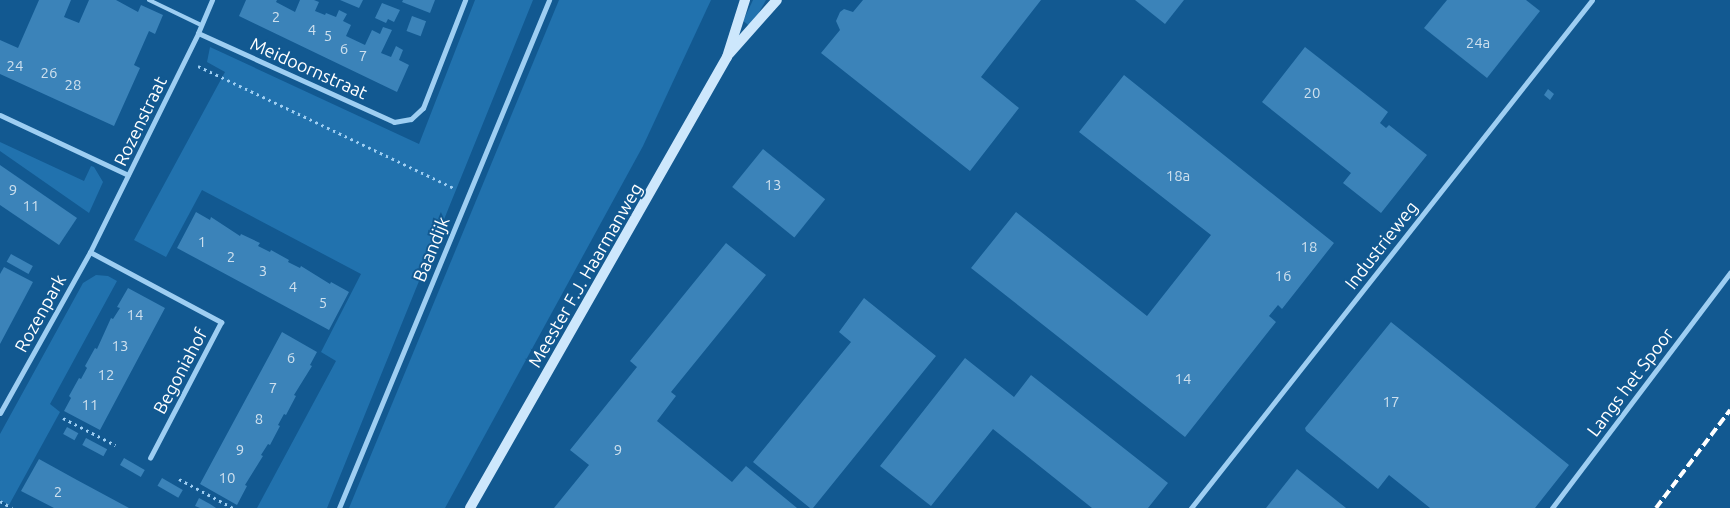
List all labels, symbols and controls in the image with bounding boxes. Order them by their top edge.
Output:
house number: 2 [272,8,280,26]
house number: 4 [308,21,316,39]
house number: 5 [324,27,332,45]
street label: Meidoornstraat [247,33,371,103]
house number: 24a [1466,34,1490,52]
house number: 6 [340,40,348,58]
house number: 7 [359,47,367,65]
house number: 24 [7,57,23,75]
house number: 26 [41,64,57,82]
street label: Rozenstraat [109,73,171,169]
house number: 28 [65,76,81,94]
house number: 20 [1304,84,1320,102]
house number: 18a [1166,167,1190,185]
house number: 13 [765,176,781,194]
street label: Meester F.J. Haarmanweg [523,179,647,371]
house number: 9 [9,181,17,199]
house number: 11 [23,197,39,215]
street label: Industrieweg [1340,197,1422,293]
street label: Baandijk [408,213,454,285]
house number: 1 [198,233,206,251]
house number: 18 [1301,238,1317,256]
house number: 2 [227,248,235,266]
house number: 3 [259,262,267,280]
house number: 16 [1275,267,1291,285]
street label: Rozenpark [10,270,70,356]
house number: 4 [289,278,297,296]
house number: 5 [319,294,327,312]
house number: 14 [127,306,143,324]
street label: Langs het Spoor [1582,323,1678,441]
street label: Begoniahof [148,325,212,417]
house number: 13 [112,337,128,355]
house number: 6 [287,349,295,367]
house number: 12 [98,366,114,384]
house number: 14 [1175,370,1191,388]
house number: 7 [269,379,277,397]
house number: 17 [1383,393,1399,411]
house number: 11 [82,396,98,414]
house number: 8 [255,410,263,428]
house number: 9 [236,441,244,459]
house number: 9 [614,441,622,459]
house number: 10 [219,469,235,487]
house number: 2 [54,483,62,501]

